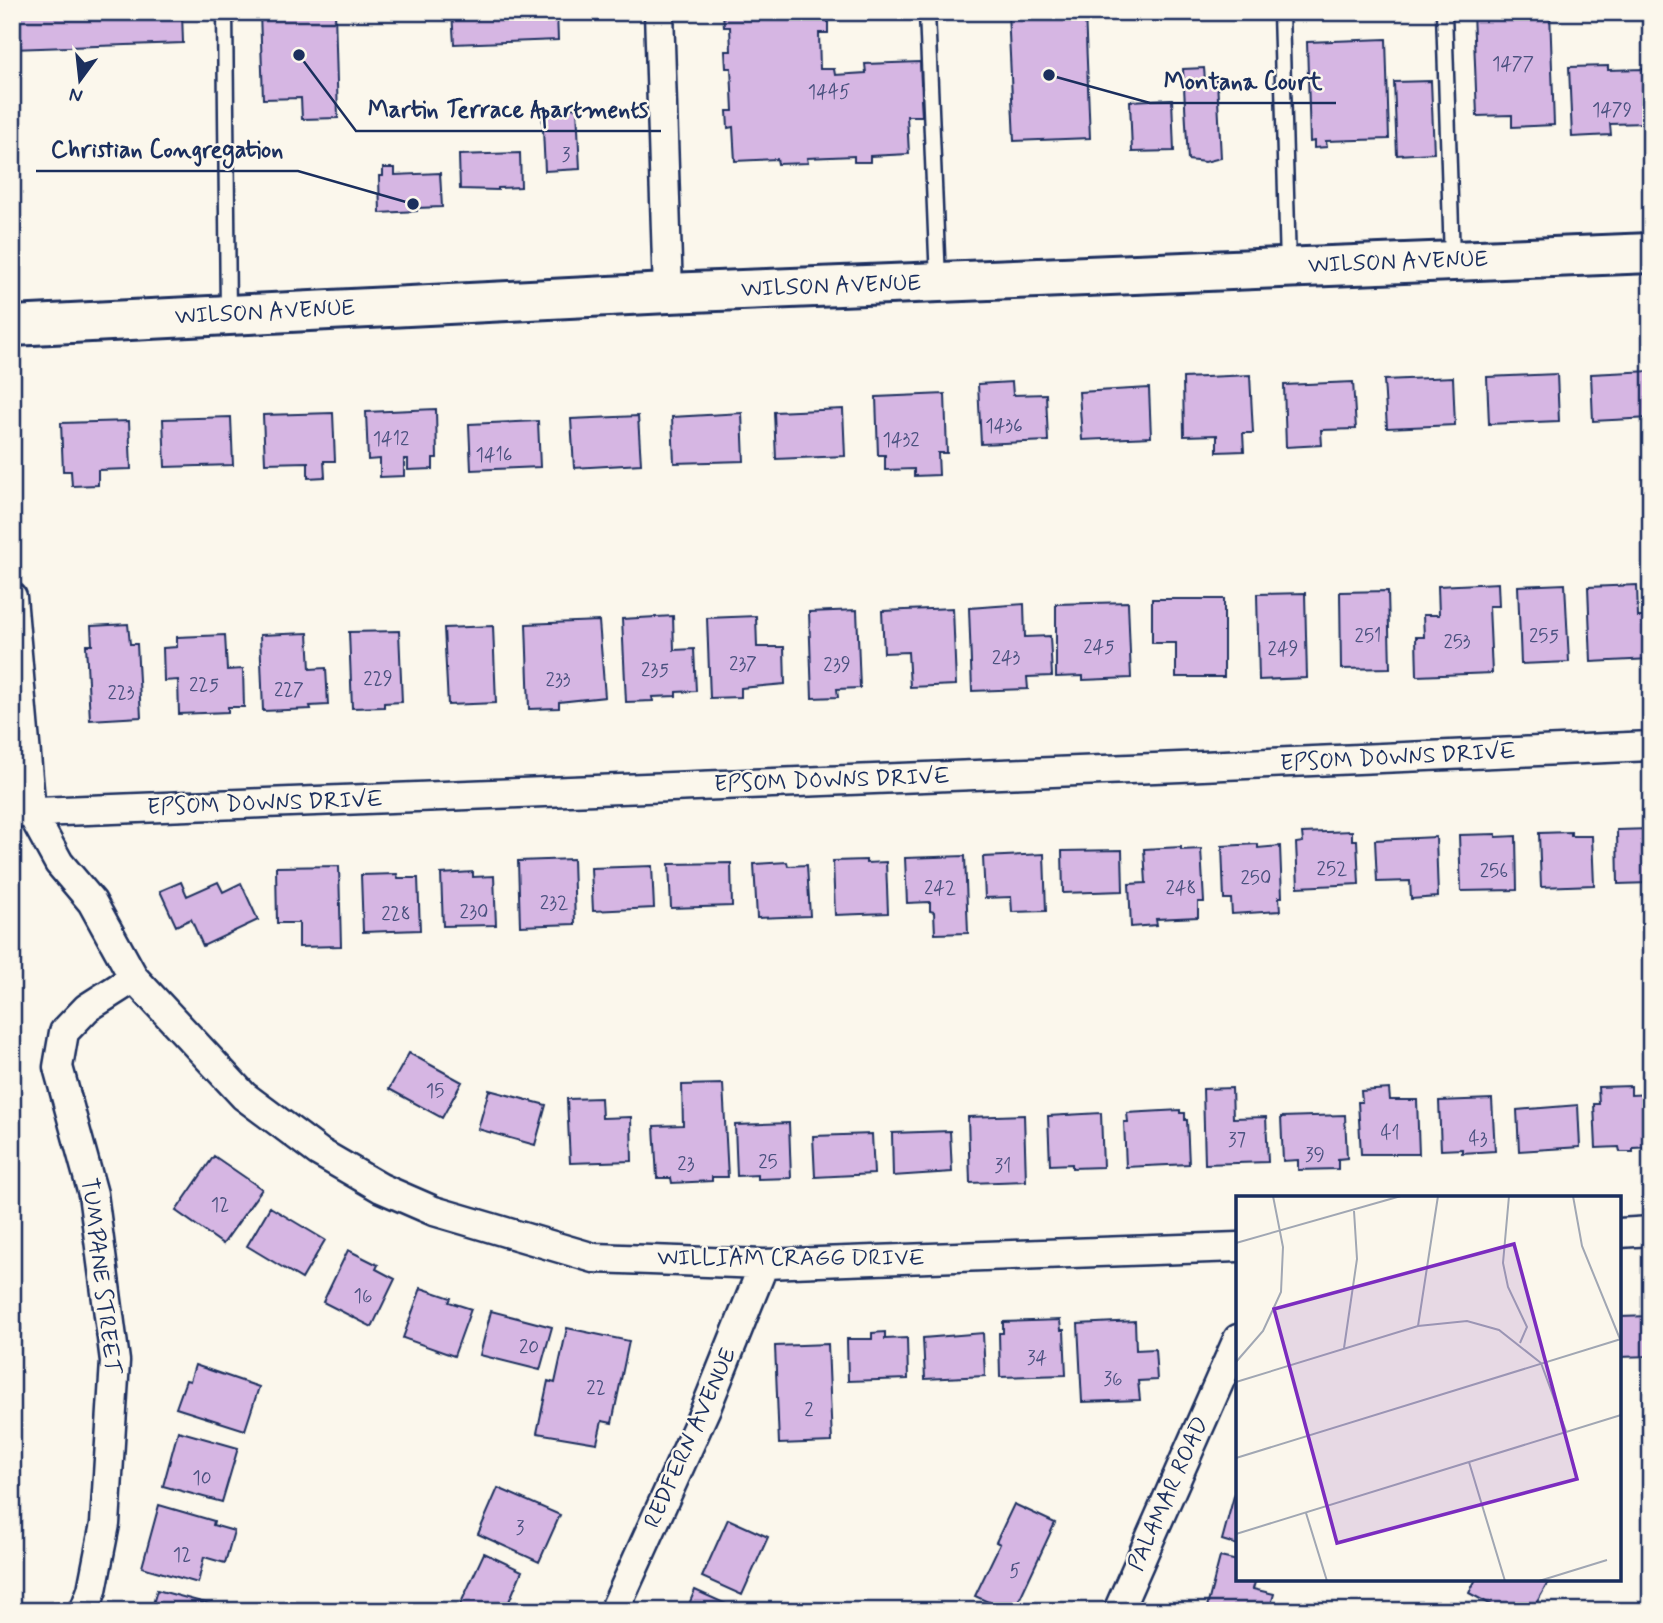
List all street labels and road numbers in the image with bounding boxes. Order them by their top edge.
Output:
street label: WILSON AVENUE [1307,245,1489,281]
street label: WILSON AVENUE [740,269,922,305]
street label: WILSON AVENUE [174,293,356,333]
street label: EPSOM DOWNS DRIVE [1279,737,1517,779]
street label: EPSOM DOWNS DRIVE [714,762,950,800]
street label: EPSOM DOWNS DRIVE [147,785,383,823]
street label: TUMPANE STREET [73,1176,127,1377]
street label: WILLIAM CRAGG DRIVE [657,1244,925,1274]
street label: REDFERN AVENUE [638,1343,744,1533]
street label: PALAMAR ROAD [1122,1412,1216,1576]

